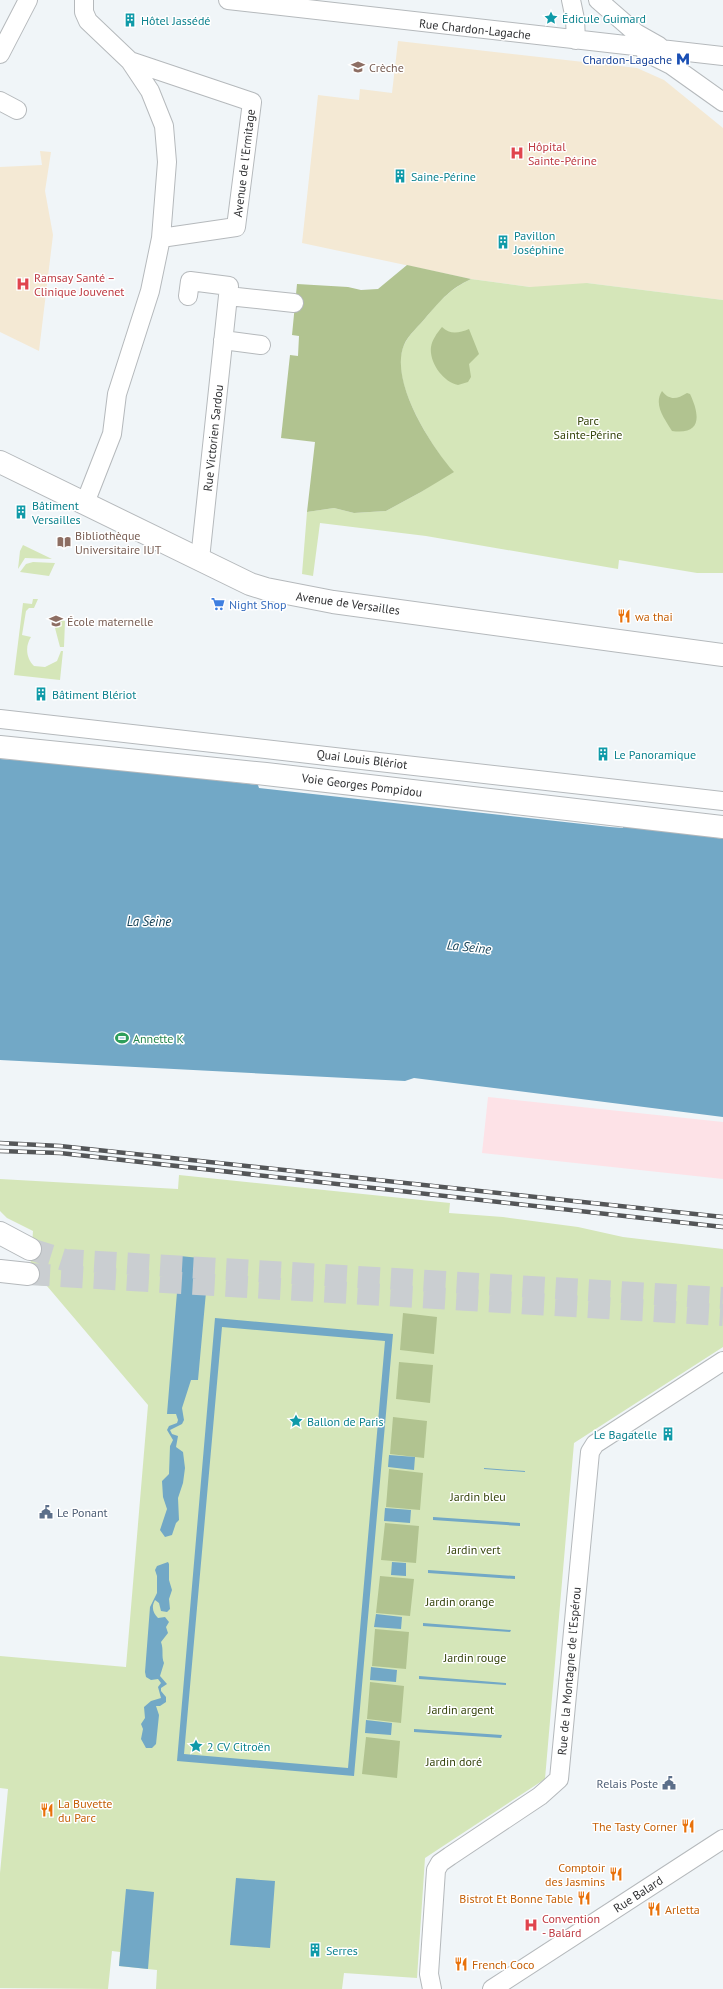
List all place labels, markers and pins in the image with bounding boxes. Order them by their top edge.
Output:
place icon: Édicule Guimard [543,10,559,26]
place label: Édicule Guimard [562,11,646,26]
building icon: Hôtel Jassédé [122,12,138,28]
place label: Hôtel Jassédé [141,13,210,28]
metro station icon: Chardon-Lagache [675,51,691,67]
place label: Chardon-Lagache [582,52,672,67]
school or university icon: Crèche [350,59,366,75]
place label: Crèche [369,60,404,75]
place label: Hôpital Sainte-Périne [528,139,597,168]
hospital icon: Hôpital Sainte-Périne [509,145,525,161]
building icon: Saine-Périne [392,168,408,184]
place label: Saine-Périne [411,169,476,184]
place label: Pavillon Joséphine [513,228,564,257]
building icon: Pavillon Joséphine [495,234,511,250]
place label: Ramsay Santé – Clinique Jouvenet [34,270,124,299]
hospital icon: Ramsay Santé – Clinique Jouvenet [15,276,31,292]
place label: Bâtiment Versailles [31,498,81,527]
building icon: Bâtiment Versailles [13,504,29,520]
place label: Bibliothèque Universitaire IUT [75,528,162,557]
library icon: Bibliothèque Universitaire IUT [56,534,72,550]
supermarket icon: Night Shop [210,596,226,612]
place label: Night Shop [229,597,286,612]
restaurant icon: wa thai [616,608,632,624]
place label: wa thai [635,609,673,624]
school or university icon: École maternelle [48,613,64,629]
place label: École maternelle [67,614,153,629]
building icon: Bâtiment Blériot [33,686,49,702]
place label: Bâtiment Blériot [52,687,136,702]
building icon: Le Panoramique [595,746,611,762]
place label: Le Panoramique [614,747,696,762]
sports icon: Annette K [114,1030,130,1046]
place label: Annette K [133,1031,184,1046]
place icon: Ballon de Paris [288,1413,304,1429]
place label: Ballon de Paris [307,1414,384,1429]
building icon: Le Bagatelle [660,1426,676,1442]
place label: Le Bagatelle [594,1427,657,1442]
public building icon: Le Ponant [38,1504,54,1520]
place label: Le Ponant [57,1505,108,1520]
place icon: 2 CV Citroën [188,1738,204,1754]
place label: 2 CV Citroën [207,1739,270,1754]
public building icon: Relais Poste [661,1775,677,1791]
place label: Relais Poste [597,1776,658,1791]
place label: La Buvette du Parc [58,1796,112,1825]
restaurant icon: La Buvette du Parc [39,1802,55,1818]
restaurant icon: The Tasty Corner [680,1818,696,1834]
place label: The Tasty Corner [592,1819,677,1834]
place label: Comptoir des Jasmins [545,1860,605,1889]
restaurant icon: Comptoir des Jasmins [608,1866,624,1882]
restaurant icon: Bistrot Et Bonne Table [576,1890,592,1906]
place label: Bistrot Et Bonne Table [459,1891,573,1906]
restaurant icon: Arletta [646,1901,662,1917]
place label: Arletta [665,1902,700,1917]
place label: Convention - Balard [542,1911,600,1940]
hospital icon: Convention - Balard [523,1917,539,1933]
building icon: Serres [307,1942,323,1958]
place label: Serres [326,1943,358,1958]
restaurant icon: French Coco [453,1956,469,1972]
place label: French Coco [472,1957,535,1972]

